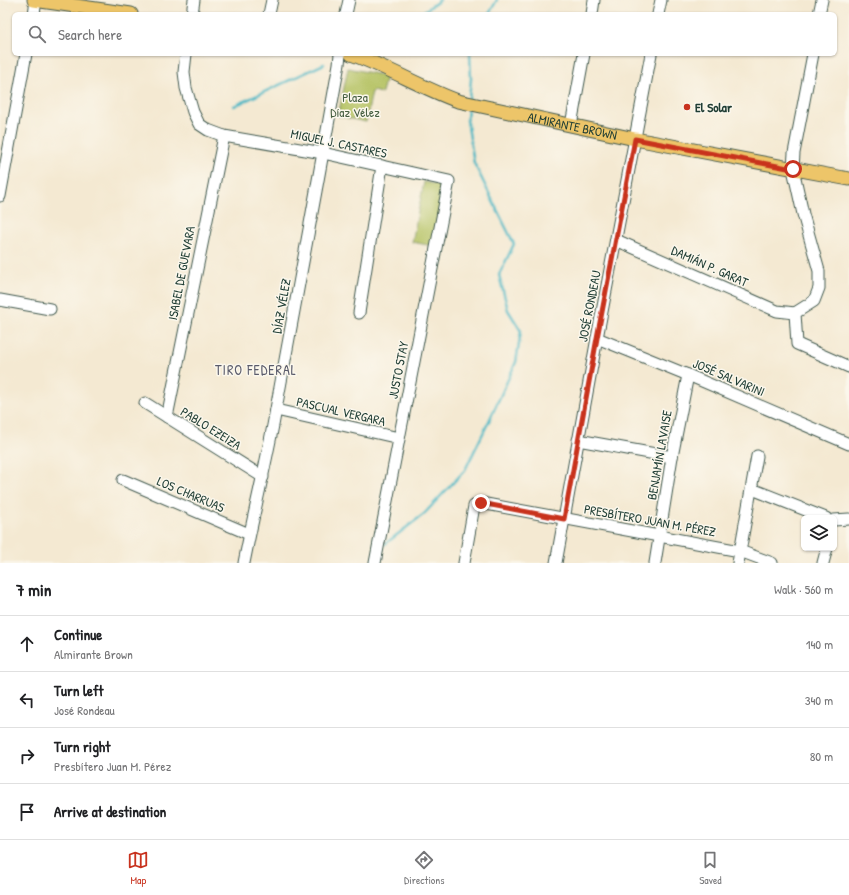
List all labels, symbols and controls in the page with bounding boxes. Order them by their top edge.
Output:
search box [12,12,837,56]
icon: search [26,23,48,45]
text: Search here [58,24,122,45]
park label: Plaza Díaz Vélez [330,88,380,121]
place label: El Solar [695,98,733,116]
marker: El Solar [682,102,692,112]
street label: ALMIRANTE BROWN [526,107,619,144]
street label: MIGUEL J. CASTARES [289,124,389,162]
route start [784,160,802,178]
street label: ISABEL DE GUEVARA [163,224,199,322]
street label: DAMIÁN P. GARAT [669,241,752,291]
street label: JOSÉ RONDEAU [573,269,605,343]
street label: DÍAZ VÉLEZ [267,277,295,335]
street label: JUSTO STAY [384,339,412,400]
street label: JOSÉ SALVARINI [690,354,768,400]
district label: TIRO FEDERAL [215,360,297,379]
street label: PASCUAL VERGARA [295,392,388,430]
street label: PABLO EZEIZA [177,402,245,454]
street label: BENJAMÍN LAVAISE [642,409,676,501]
street label: LOS CHARRUAS [154,472,228,516]
route end [472,494,490,512]
street label: PRESBÍTERO JUAN M. PÉREZ [583,500,718,541]
map controls [801,515,837,551]
button: layers [801,515,837,551]
text: 7 min [16,578,51,601]
text: Walk · 560 m [774,580,833,598]
text: Continue [54,624,102,645]
icon: ahead [16,633,38,655]
text: 140 m [806,635,833,653]
text: Almirante Brown [54,645,133,663]
text: Turn left [54,680,104,701]
icon: left [16,689,38,711]
text: 340 m [805,691,833,709]
text: José Rondeau [54,701,115,719]
text: Turn right [54,736,110,757]
icon: right [16,745,38,767]
text: 80 m [810,747,833,765]
text: Presbítero Juan M. Pérez [54,757,171,775]
icon: arrive [16,801,38,823]
text: Arrive at destination [54,801,166,822]
tab: Map [127,849,149,887]
tab: Directions [404,849,445,887]
tab: Saved [699,849,722,887]

